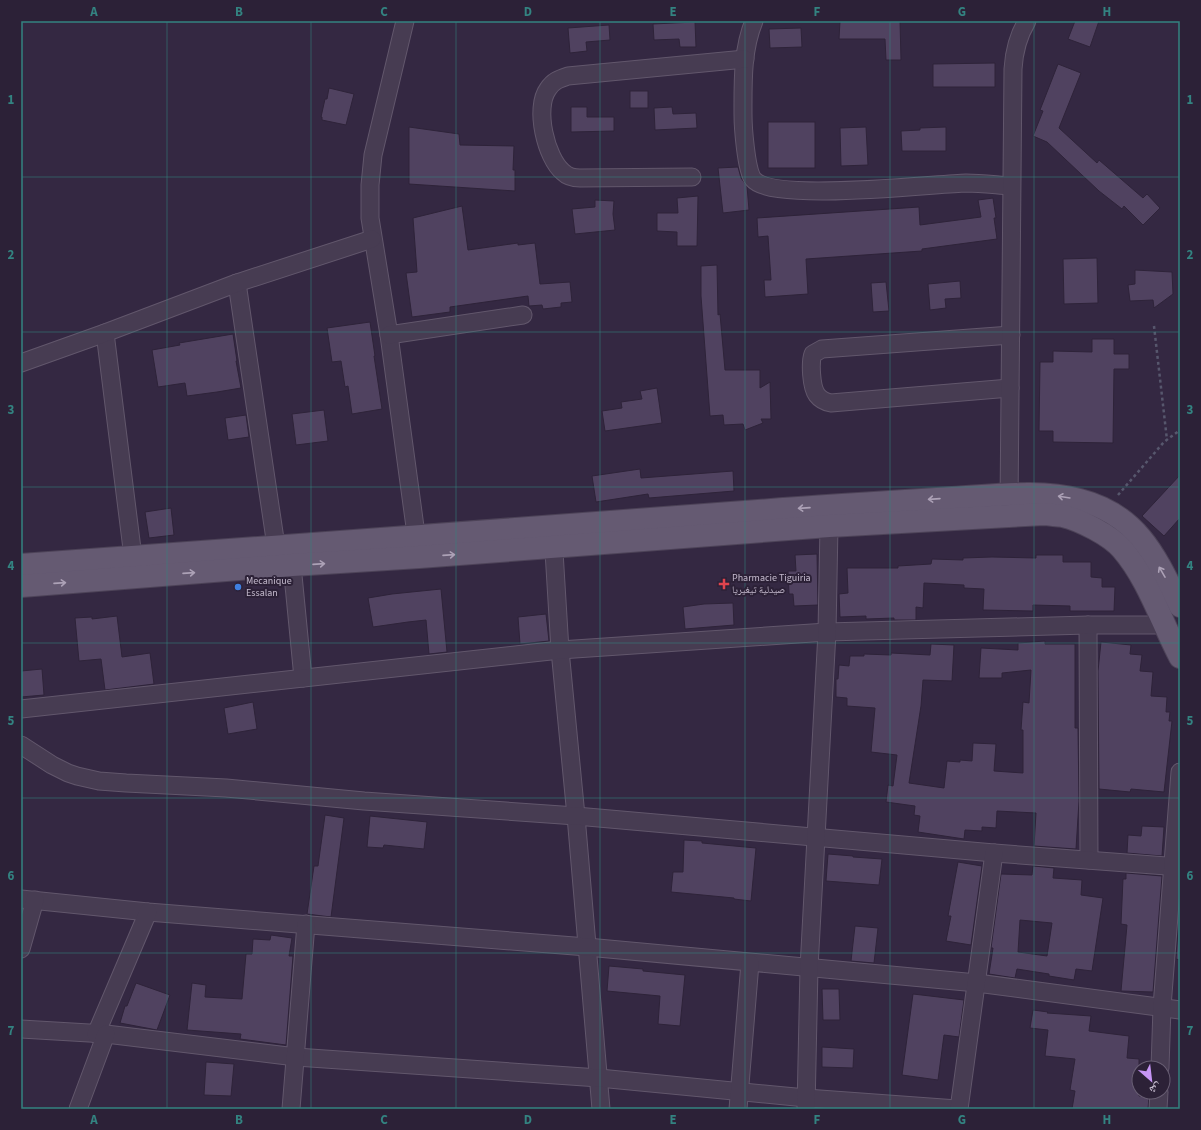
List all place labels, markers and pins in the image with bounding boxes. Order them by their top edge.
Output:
place label: Pharmacie Tiguiria صيدلية تيغيريا [732,571,811,597]
place label: Mecanique Essalan [246,574,292,600]
marker: Pharmacie Tiguiria صيدلية تيغيريا [719,579,729,589]
marker: Mecanique Essalan [233,582,243,592]

